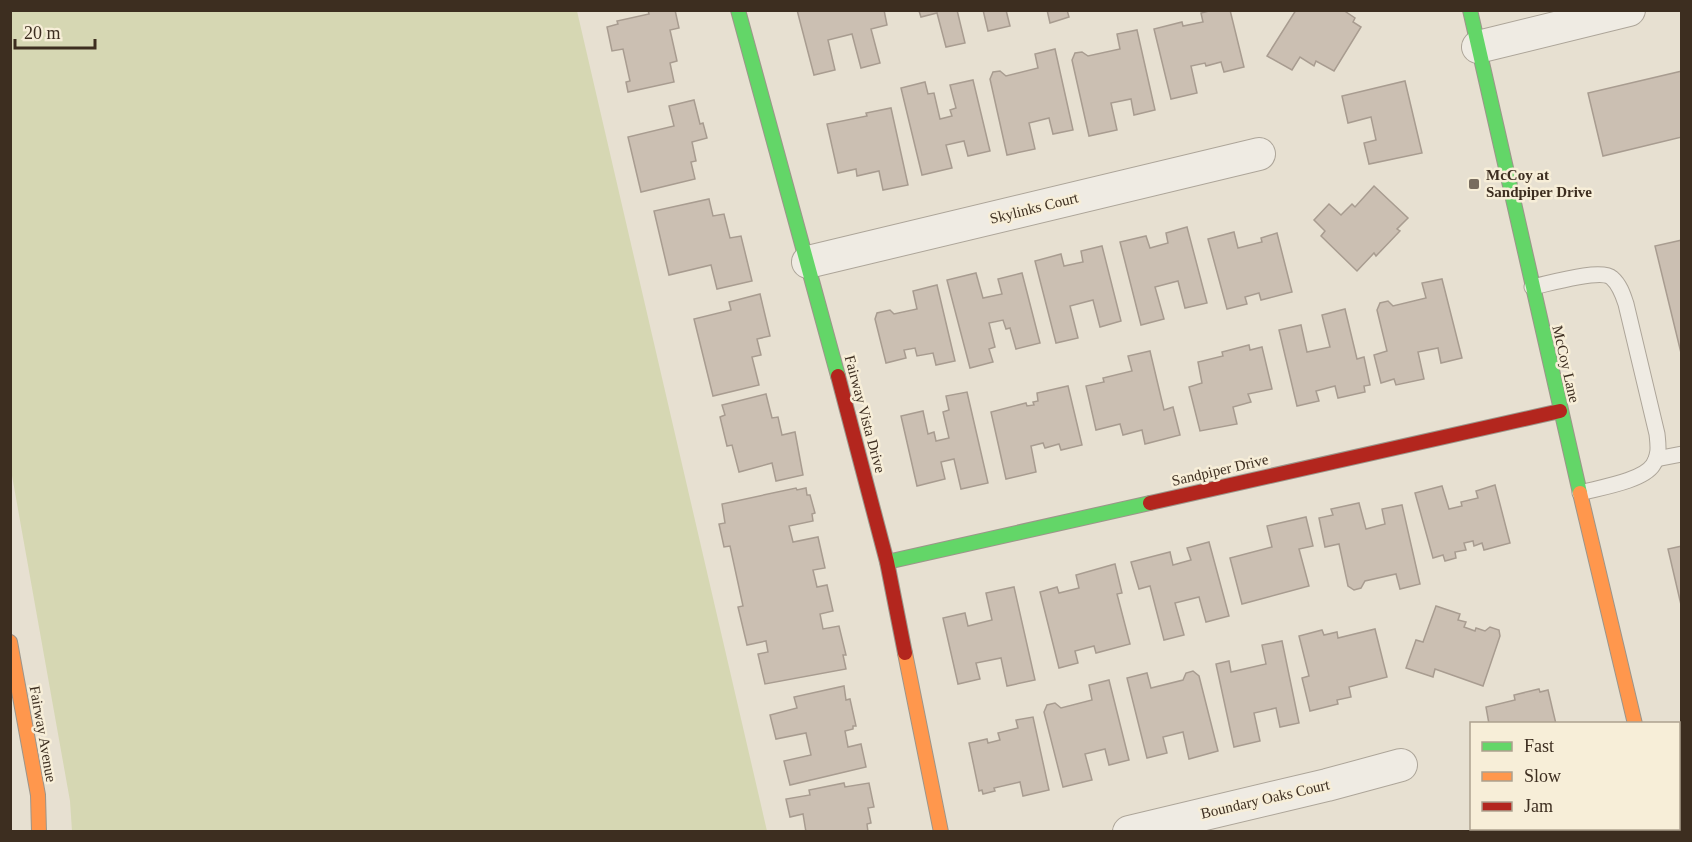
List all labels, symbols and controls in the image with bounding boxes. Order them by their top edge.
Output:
scale bar [15,12,94,50]
text: 20 m [24,23,61,43]
place label: McCoy at Sandpiper Drive [1486,167,1592,200]
marker: McCoy at Sandpiper Drive [1467,177,1481,191]
street label: Skylinks Court [988,189,1081,227]
street label: McCoy Lane [1549,324,1583,404]
street label: Fairway Vista Drive [842,353,889,475]
street label: Sandpiper Drive [1170,451,1270,489]
street label: Fairway Avenue [27,685,59,784]
legend [1470,722,1680,830]
text: Fast [1524,736,1554,756]
text: Slow [1524,766,1561,786]
street label: Boundary Oaks Court [1199,776,1332,822]
text: Jam [1524,796,1553,816]

